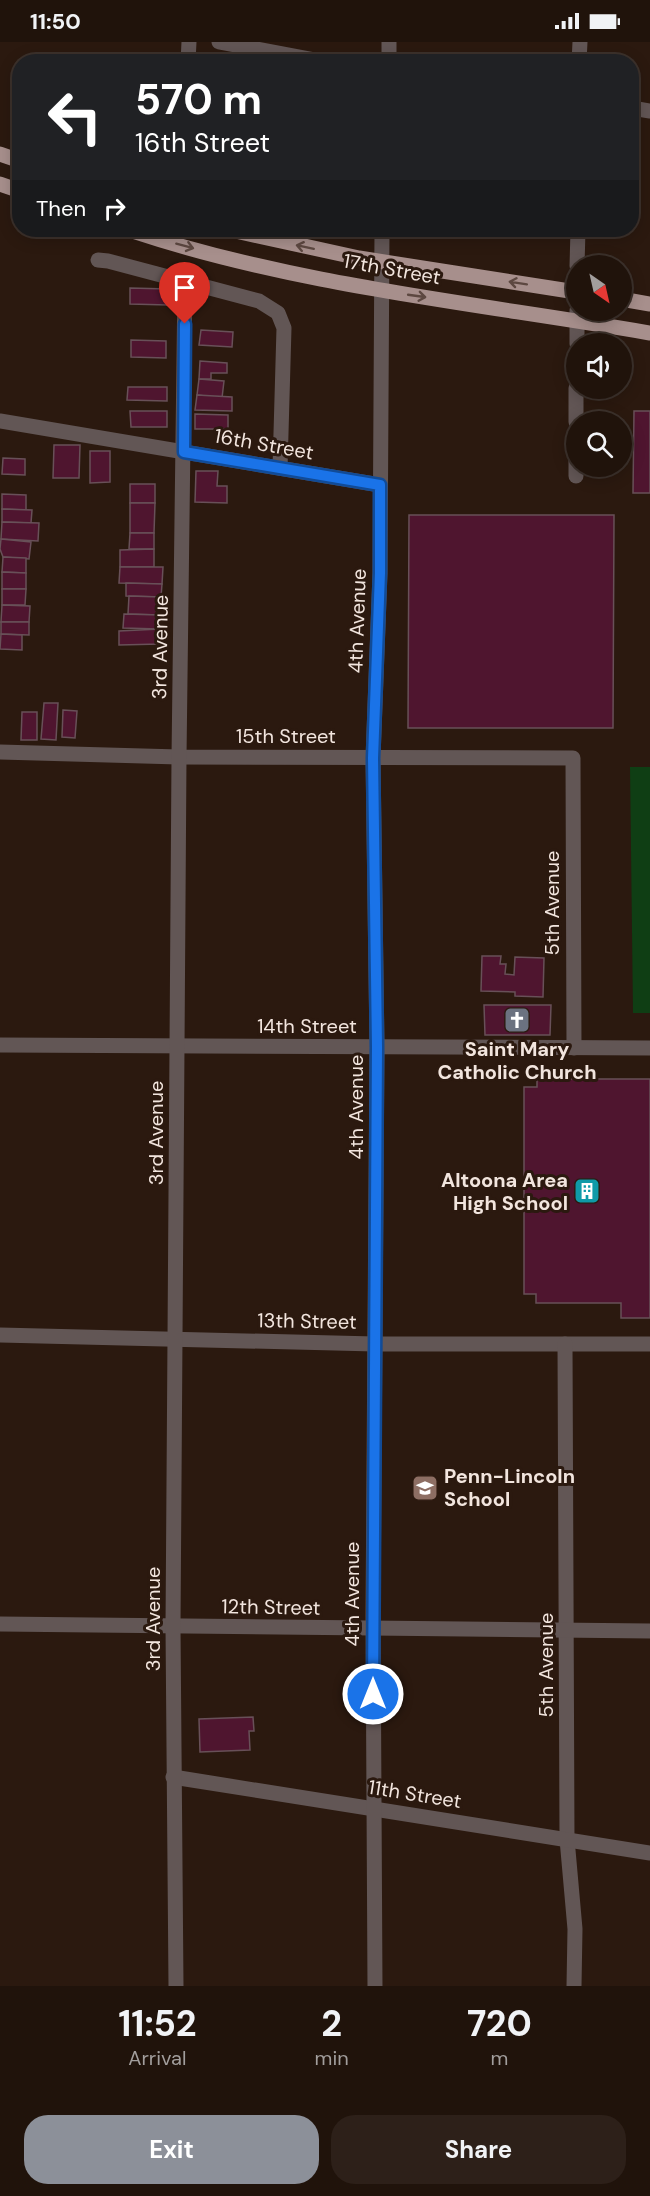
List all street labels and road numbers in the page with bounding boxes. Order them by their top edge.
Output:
street label: 17th Street [341,248,443,290]
street label: 16th Street [212,423,316,466]
street label: 4th Avenue [342,568,372,674]
street label: 3rd Avenue [146,594,174,700]
street label: 15th Street [236,723,336,749]
street label: 5th Avenue [539,851,565,955]
street label: 14th Street [257,1013,357,1039]
street label: 4th Avenue [343,1055,369,1159]
street label: 3rd Avenue [143,1081,169,1185]
street label: 13th Street [257,1307,357,1335]
street label: 4th Avenue [339,1542,365,1646]
street label: 3rd Avenue [140,1567,166,1671]
street label: 12th Street [221,1593,321,1621]
street label: 5th Avenue [533,1613,559,1717]
street label: 11th Street [367,1774,464,1814]

